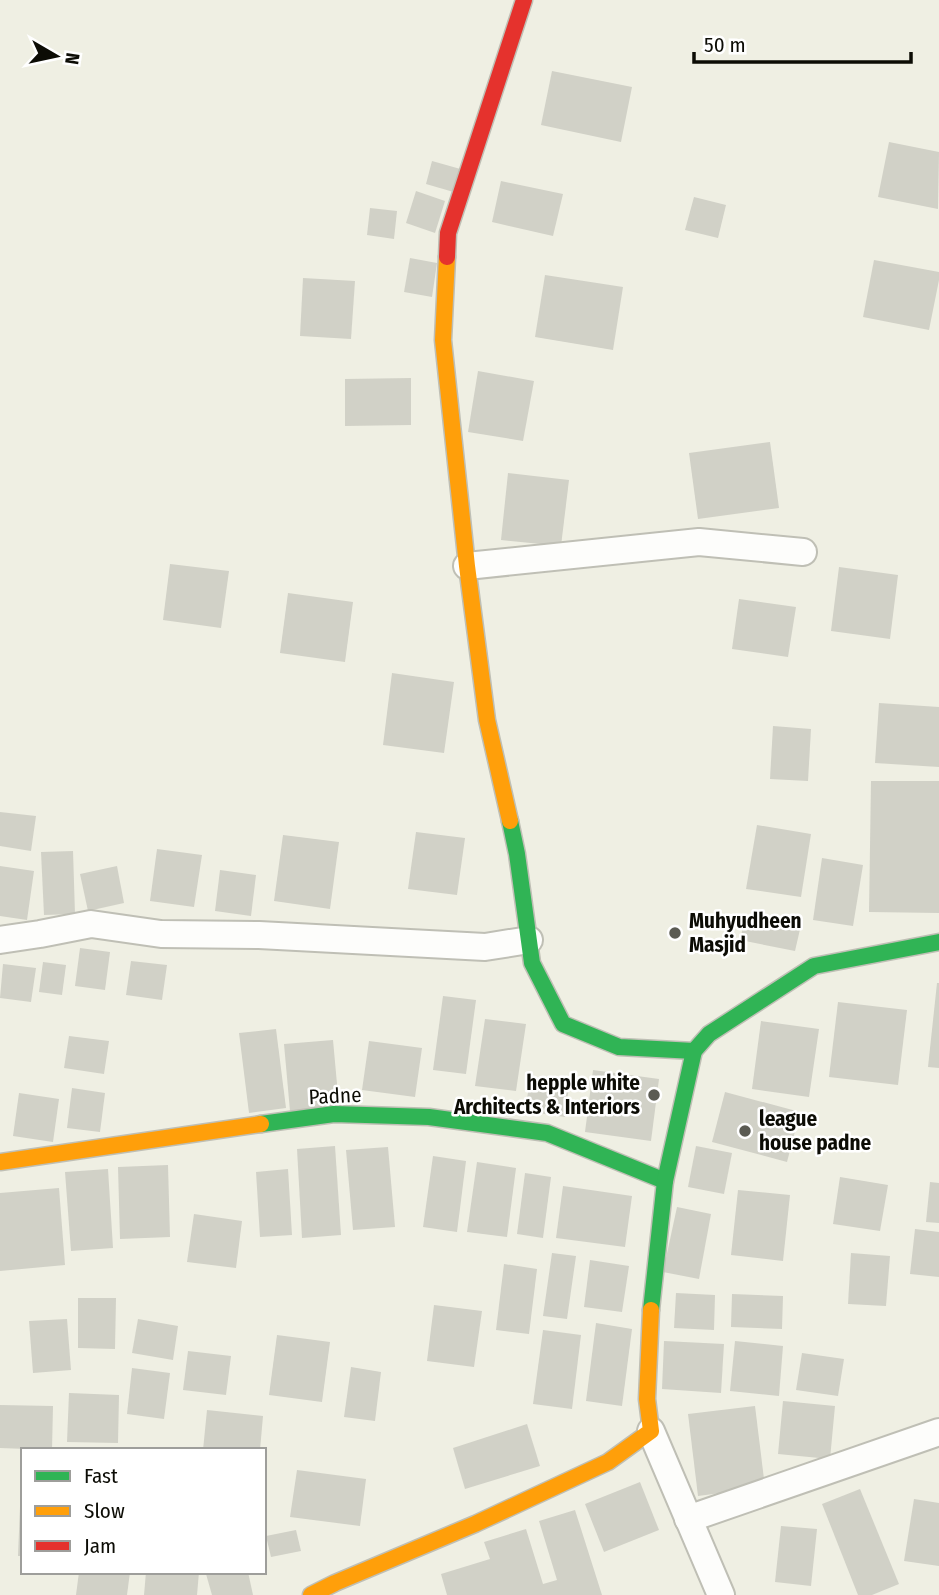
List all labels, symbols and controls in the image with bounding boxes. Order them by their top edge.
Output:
north arrow [21,21,91,91]
scale bar [694,21,911,65]
text: 50 m [704,32,746,58]
text: N [60,51,85,66]
place label: Muhyudheen Masjid [689,908,802,958]
marker: Muhyudheen Masjid [667,925,683,941]
place label: hepple white Architects & Interiors [453,1070,640,1120]
street label: Padne [308,1082,362,1110]
marker: hepple white Architects & Interiors [646,1087,662,1103]
place label: league house padne [759,1106,871,1156]
marker: league house padne [737,1123,753,1139]
legend [21,1448,266,1574]
text: Fast [84,1463,118,1489]
text: Slow [84,1498,125,1524]
text: Jam [84,1533,116,1559]

